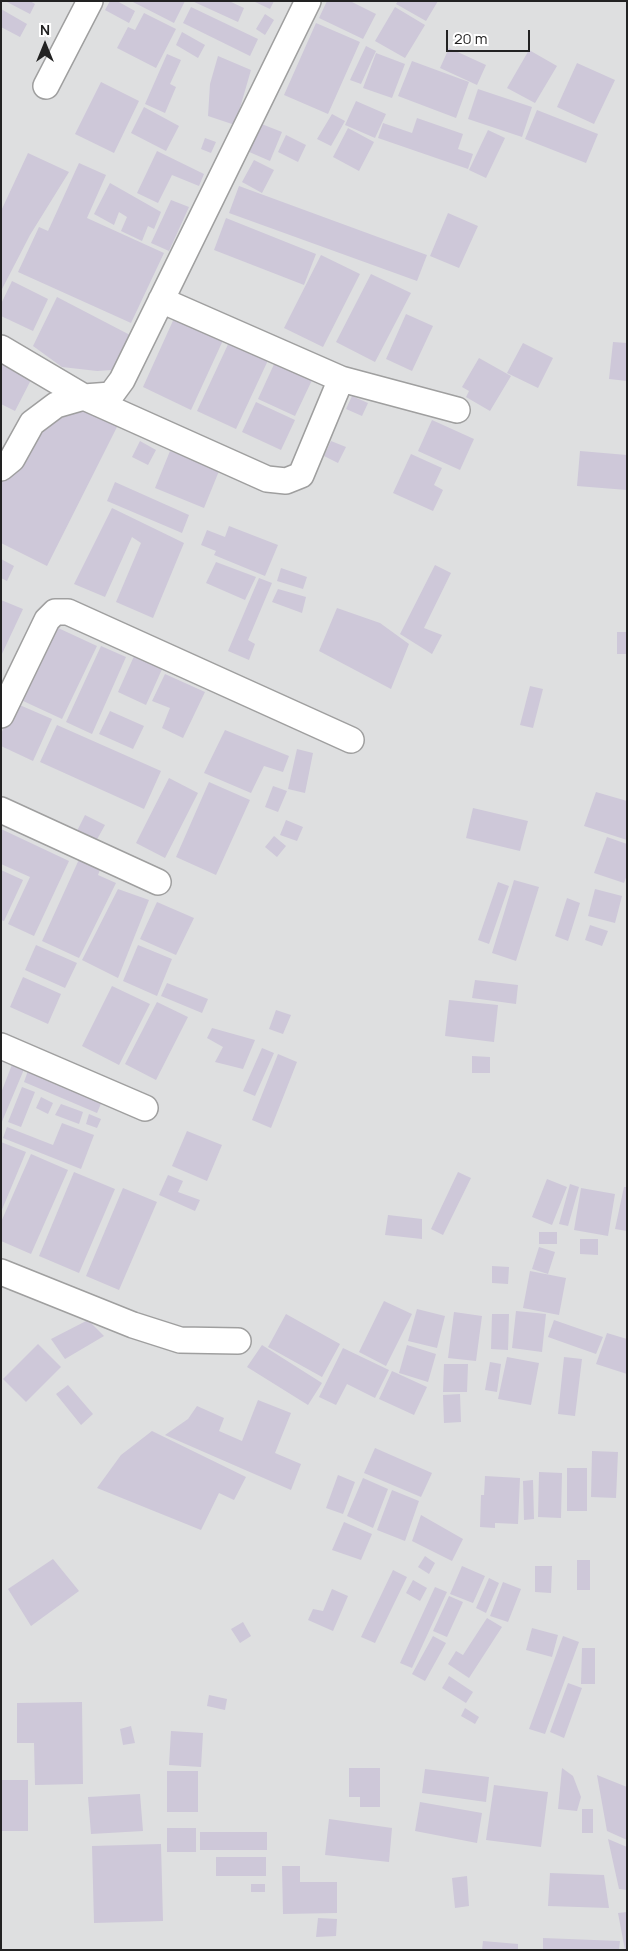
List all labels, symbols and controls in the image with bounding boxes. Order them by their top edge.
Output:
north arrow [20,20,70,70]
text: N [40,20,50,39]
scale bar [448,20,532,52]
text: 20 m [454,28,487,49]

